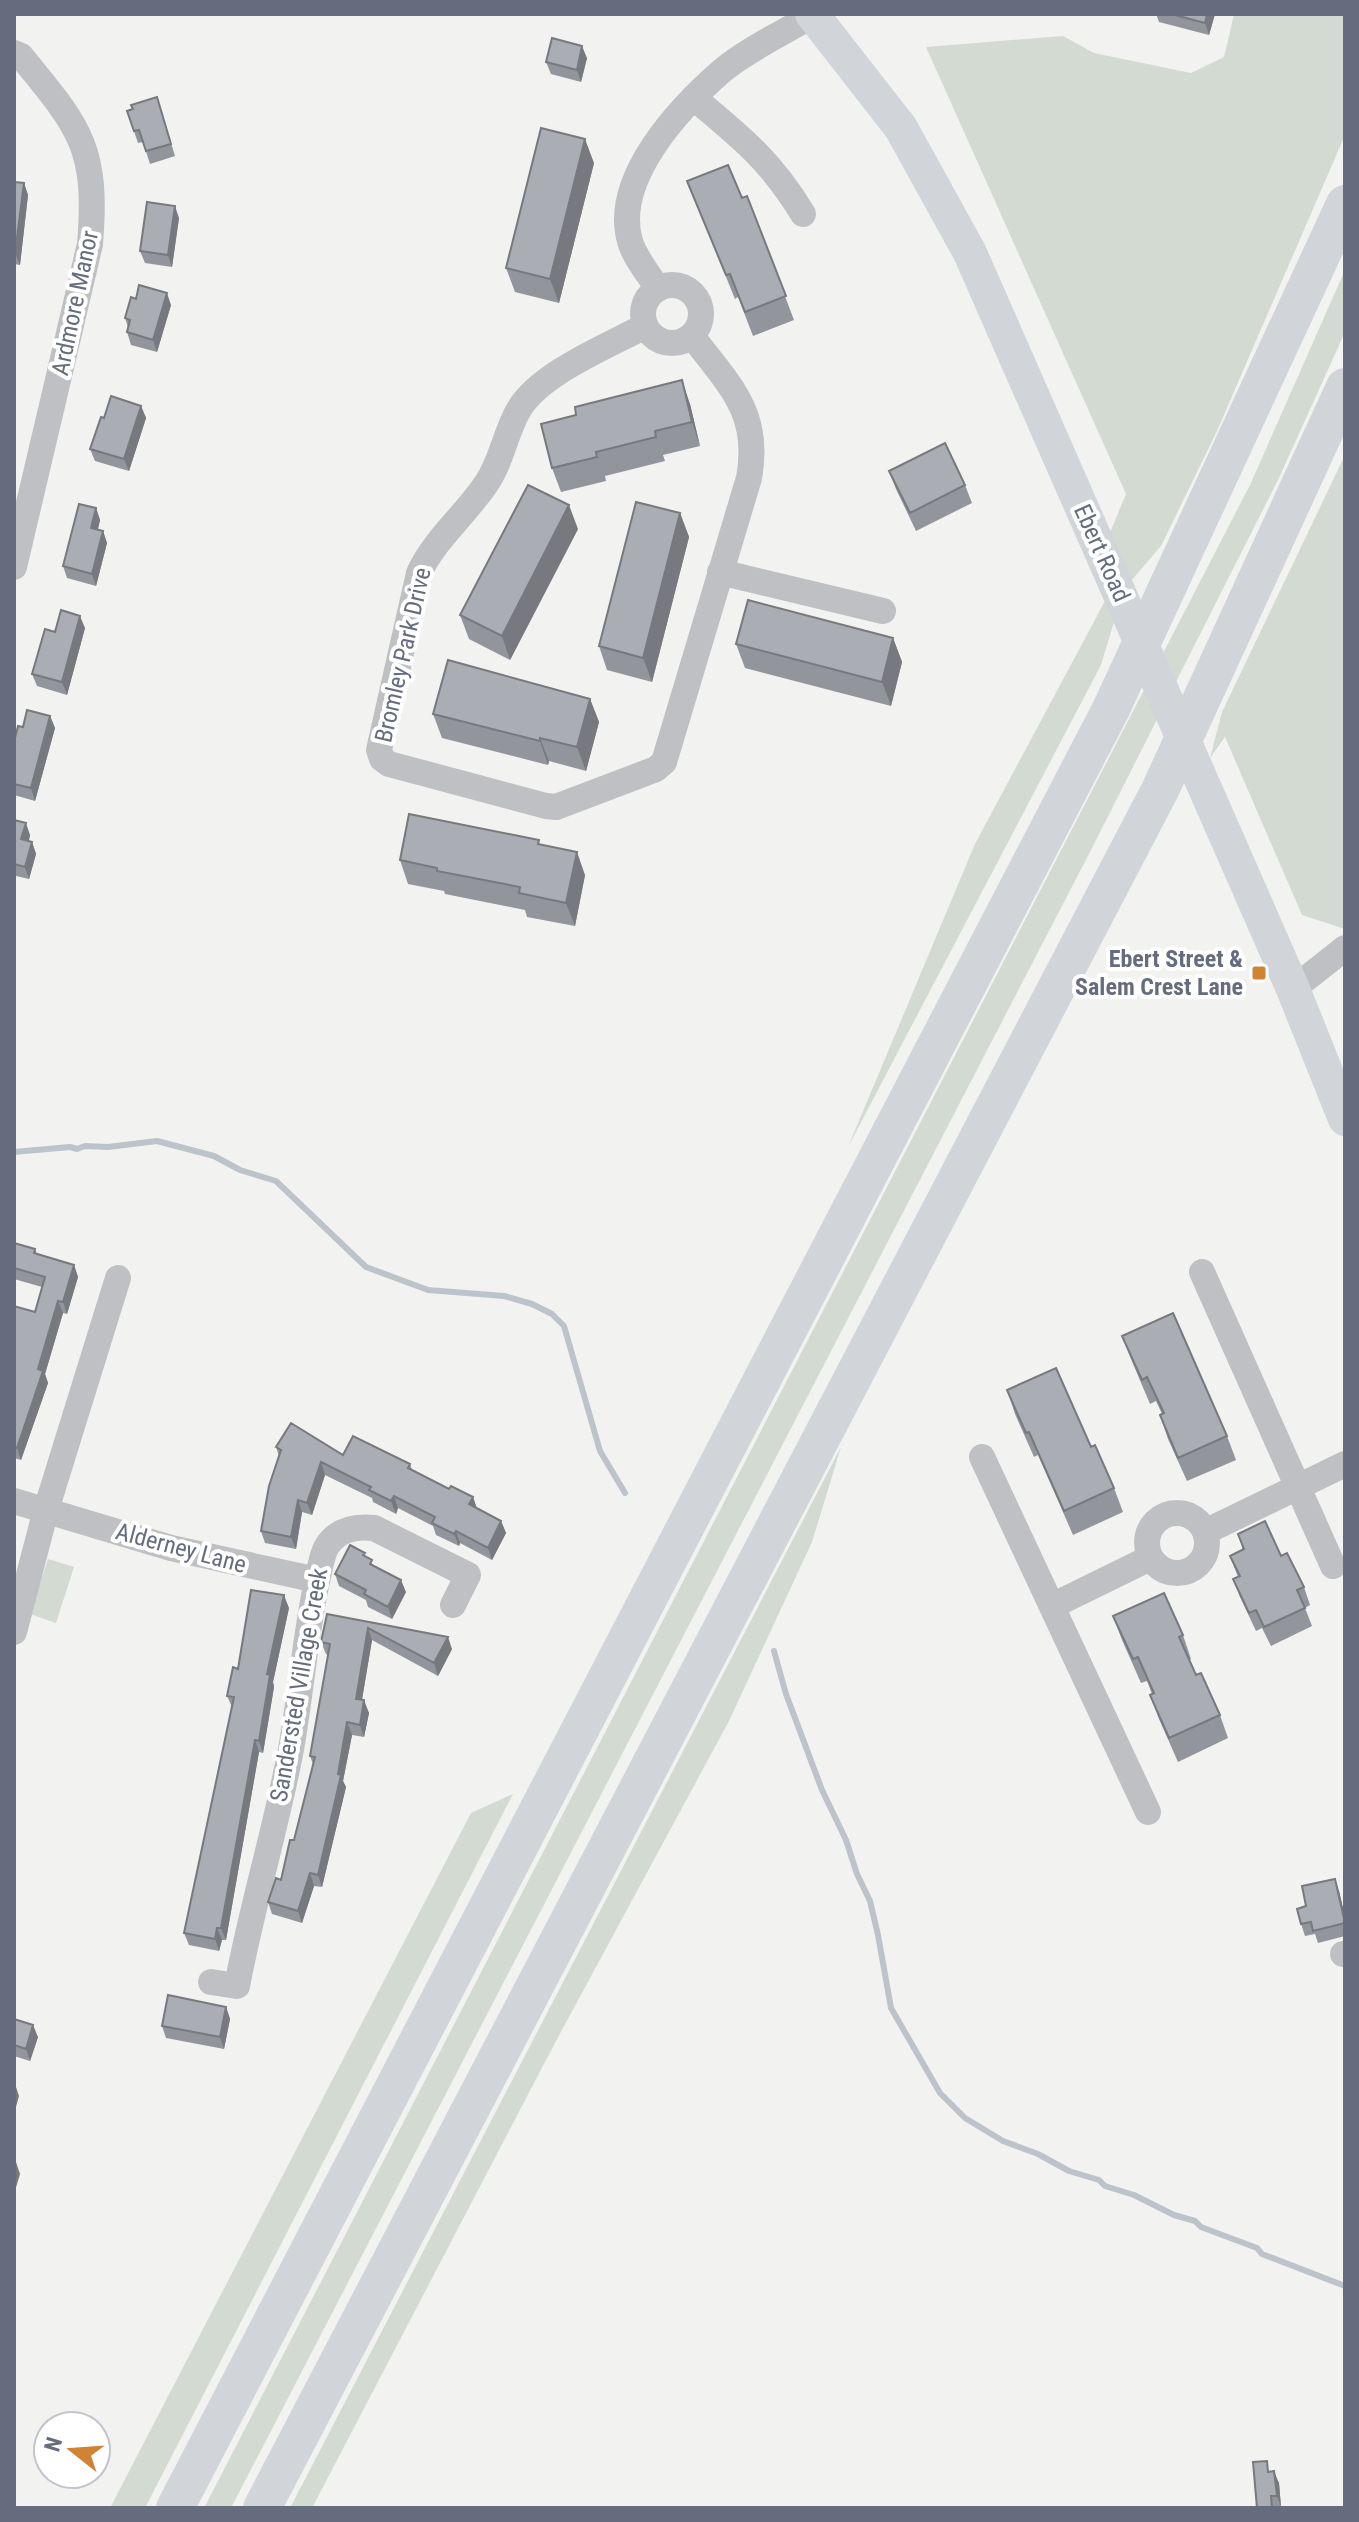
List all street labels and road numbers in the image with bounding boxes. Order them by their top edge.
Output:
street label: Ardmore Manor [46,228,104,378]
street label: Ebert Road [1068,500,1136,606]
street label: Bromley Park Drive [369,565,437,745]
street label: Alderney Lane [113,1517,249,1579]
street label: Sandersted Village Creek [265,1566,333,1804]

